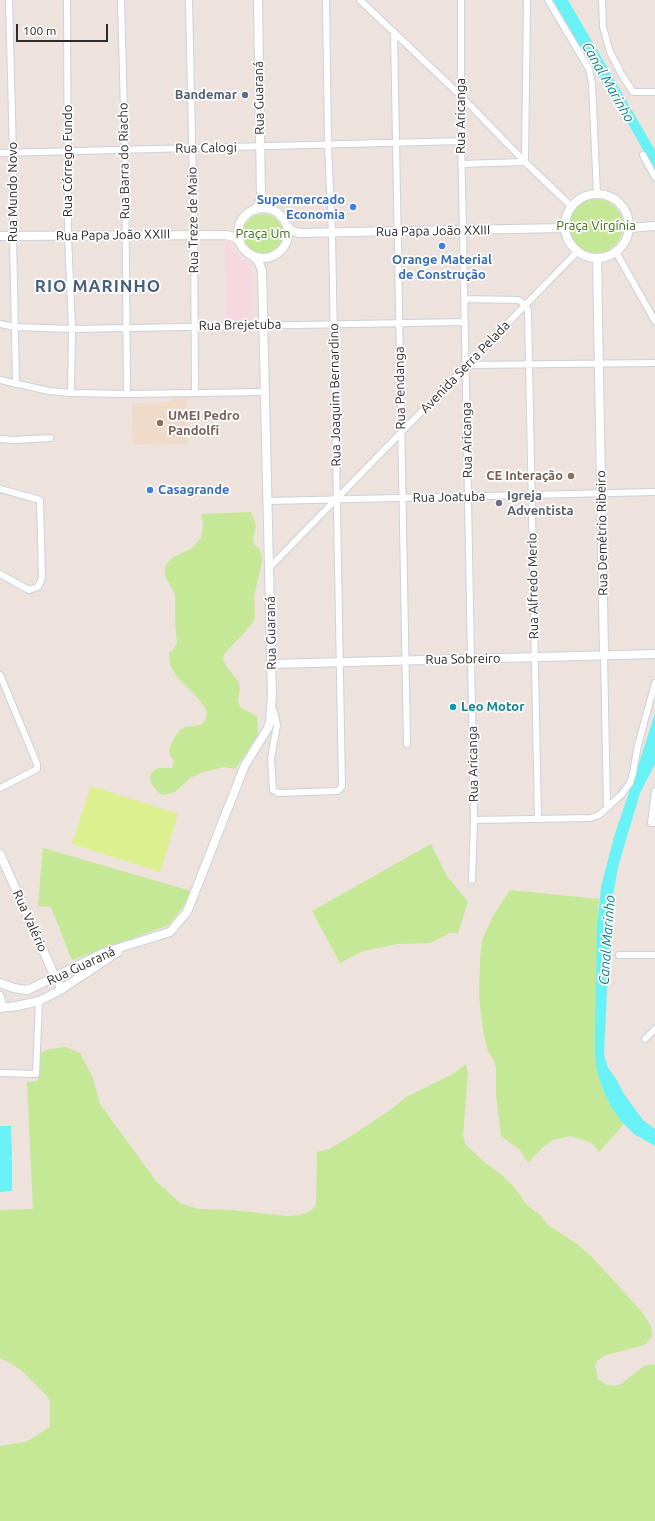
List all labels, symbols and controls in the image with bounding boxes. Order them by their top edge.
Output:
scale bar [18,16,110,42]
text: 100 m [23,24,56,37]
water label: Canal Marinho [578,39,638,125]
street label: Rua Guaraná [251,61,267,135]
street label: Rua Aricanga [453,78,469,154]
place label: Bandemar [175,87,237,103]
marker: Bandemar [240,90,250,100]
street label: Rua Barra do Riacho [115,102,133,220]
street label: Rua Córrego Fundo [60,105,76,217]
street label: Rua Calogi [175,140,237,156]
street label: Rua Mundo Novo [5,142,21,242]
street label: Rua Treze de Maio [184,167,202,273]
place label: Supermercado Economia [257,192,345,223]
marker: Supermercado Economia [348,202,358,212]
park label: Praça Virgínia [556,218,636,234]
street label: Rua Papa João XXIII [376,222,490,240]
street label: Rua Papa João XXIII [56,226,170,244]
park label: Praça Um [235,226,291,242]
marker: Orange Material de Construção [437,241,447,251]
place label: Orange Material de Construção [392,252,492,283]
district label: RIO MARINHO [35,276,161,296]
street label: Rua Brejetuba [199,316,281,334]
street label: Avenida Serra Pelada [417,318,513,416]
street label: Rua Joaquim Bernardino [326,323,344,467]
street label: Rua Pendanga [391,346,409,430]
street label: Rua Aricanga [459,402,475,478]
place label: UMEI Pedro Pandolfi [168,408,240,439]
marker: UMEI Pedro Pandolfi [155,418,165,428]
place label: CE Interação [486,468,563,484]
street label: Rua Demétrio Ribeiro [593,470,611,596]
marker: CE Interação [566,471,576,481]
place label: Casagrande [158,482,229,498]
marker: Casagrande [145,485,155,495]
place label: Igreja Adventista [507,488,574,519]
street label: Rua Joatuba [413,489,485,505]
marker: Igreja Adventista [494,498,504,508]
street label: Rua Alfredo Merlo [524,533,542,639]
street label: Rua Guaraná [263,596,279,670]
street label: Rua Sobreiro [425,651,501,667]
place label: Leo Motor [461,699,525,715]
marker: Leo Motor [448,702,458,712]
street label: Rua Aricanga [465,726,481,802]
street label: Rua Valério [9,888,51,954]
water label: Canal Marinho [595,895,619,985]
street label: Rua Guaraná [44,943,118,989]

